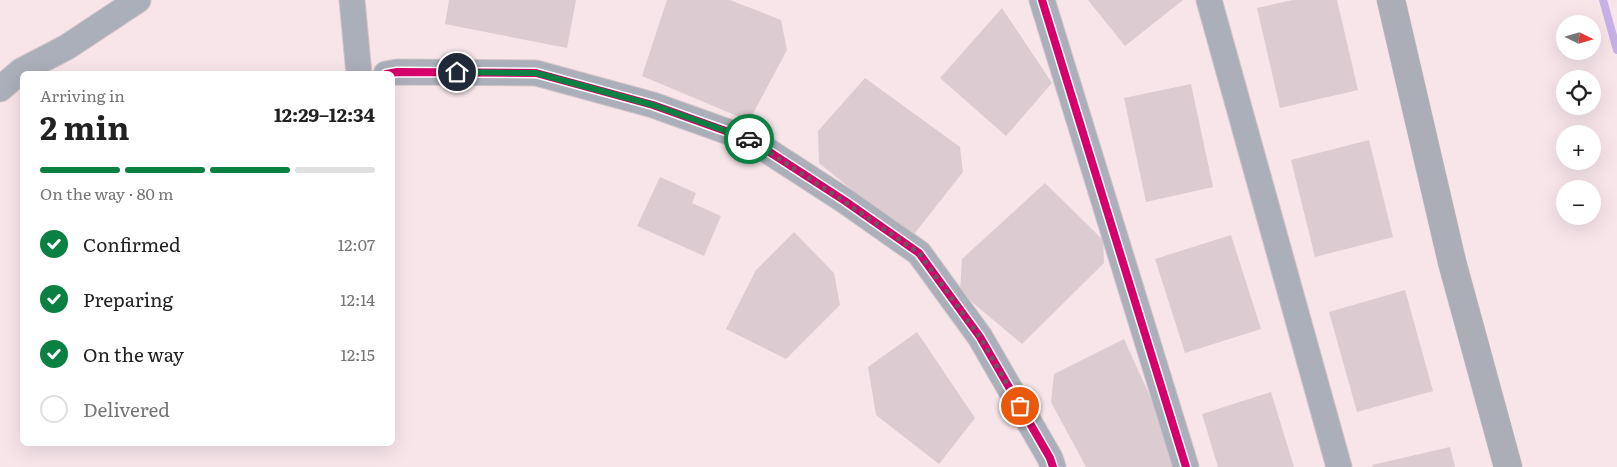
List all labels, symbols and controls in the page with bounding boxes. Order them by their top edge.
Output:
north arrow [1556,15,1601,60]
map controls [1556,15,1601,225]
pin [436,51,478,93]
icon: home [443,58,471,86]
button: locate [1556,70,1601,115]
text: Arriving in [40,83,125,107]
text: 12:29–12:34 [274,100,375,128]
text: 2 min [40,102,129,150]
courier [724,114,774,164]
icon: car [735,125,763,153]
button: + [1556,125,1601,170]
button: − [1556,180,1601,225]
text: On the way · 80 m [40,181,174,205]
icon: check [40,230,68,258]
text: Confirmed [83,230,181,258]
text: 12:07 [338,232,375,256]
icon: check [40,285,68,313]
text: Preparing [83,285,173,313]
text: 12:14 [340,287,375,311]
icon: check [40,340,68,368]
text: On the way [83,340,184,368]
text: 12:15 [340,342,375,366]
pin [999,385,1041,427]
icon: bag [1006,392,1034,420]
text: Delivered [83,395,170,423]

